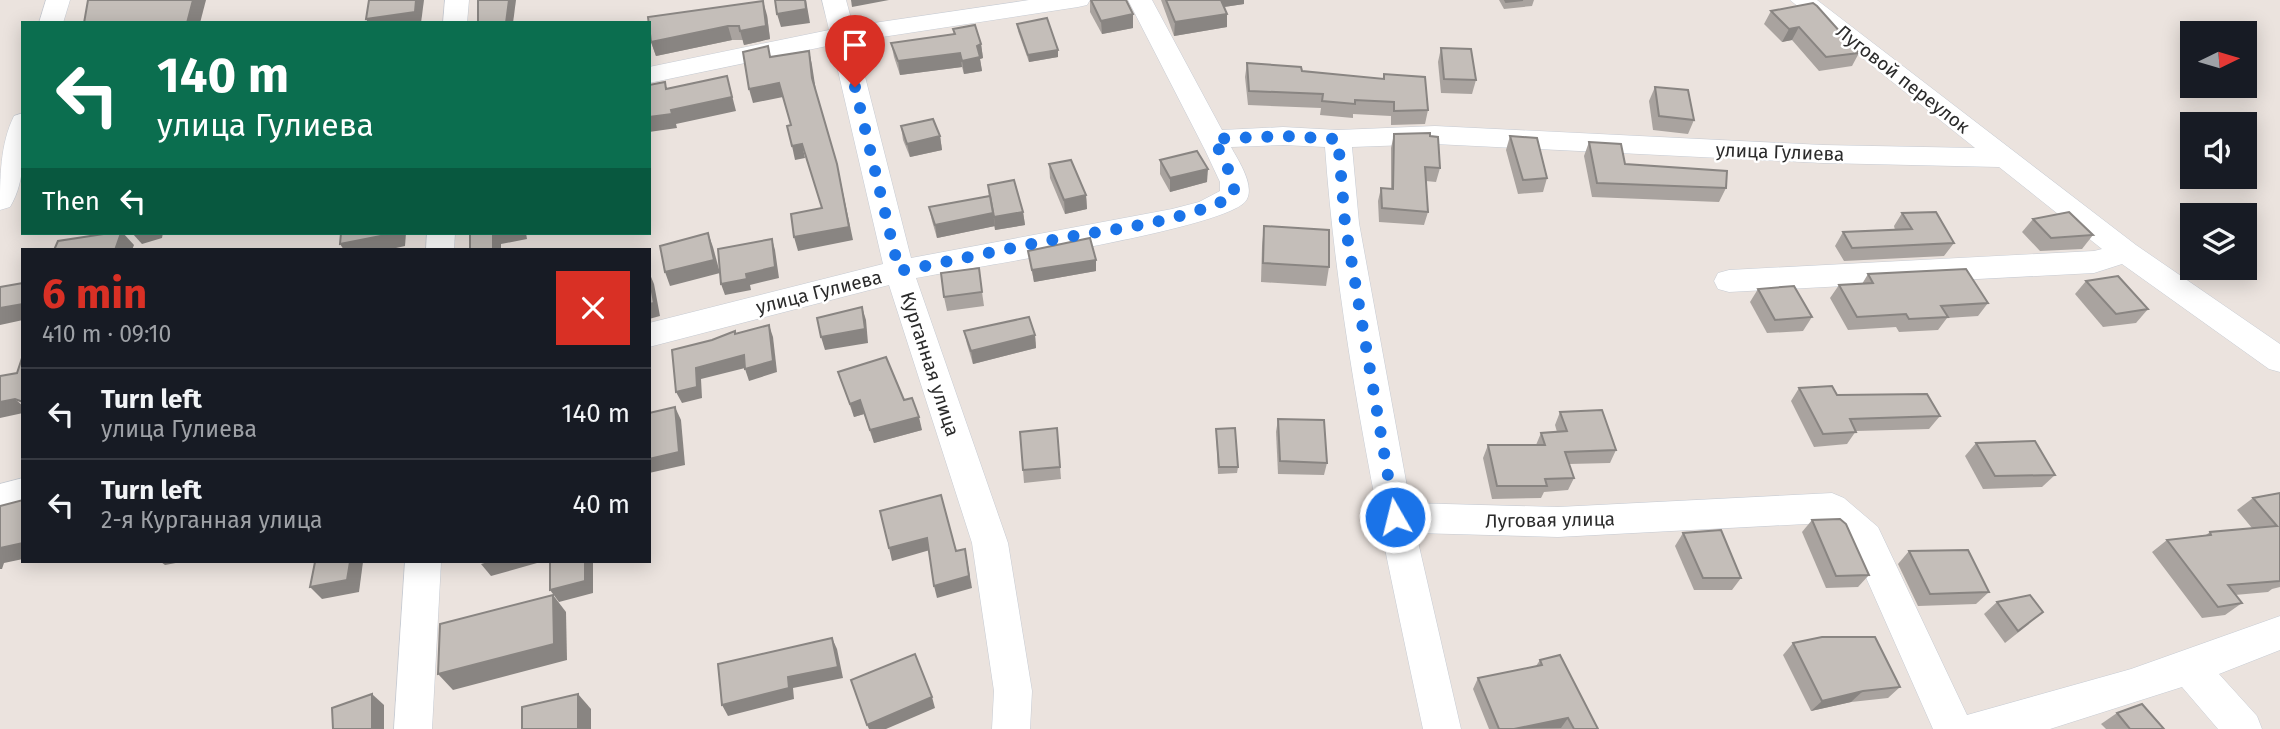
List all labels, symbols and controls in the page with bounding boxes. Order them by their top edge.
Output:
pin [825,15,885,87]
street label: Луговой переулок [1832,20,1974,138]
north arrow [2180,21,2258,98]
map controls [2180,21,2257,280]
icon: arrive [836,26,874,64]
text: 140 m [157,46,289,105]
icon: left [42,49,133,140]
text: улица Гулиева [157,106,374,144]
button: sound [2180,112,2257,189]
street label: улица Гулиева [1715,138,1845,166]
icon: left [114,182,152,220]
text: Then [42,186,100,217]
button: layers [2180,203,2257,280]
street label: улица Гулиева [754,265,884,319]
text: 6 min [42,269,147,319]
button: close [556,271,630,345]
street label: Курганная улица [896,289,964,439]
text: 410 m · 09:10 [42,320,171,348]
text: Turn left [101,384,202,415]
icon: left [42,395,80,433]
text: 140 m [561,398,630,429]
text: улица Гулиева [101,415,257,443]
text: Turn left [101,475,202,506]
position arrow [1358,480,1432,554]
icon: left [42,486,80,524]
text: 40 m [572,489,630,520]
text: 2-я Курганная улица [101,506,323,534]
street label: Луговая улица [1485,507,1615,533]

